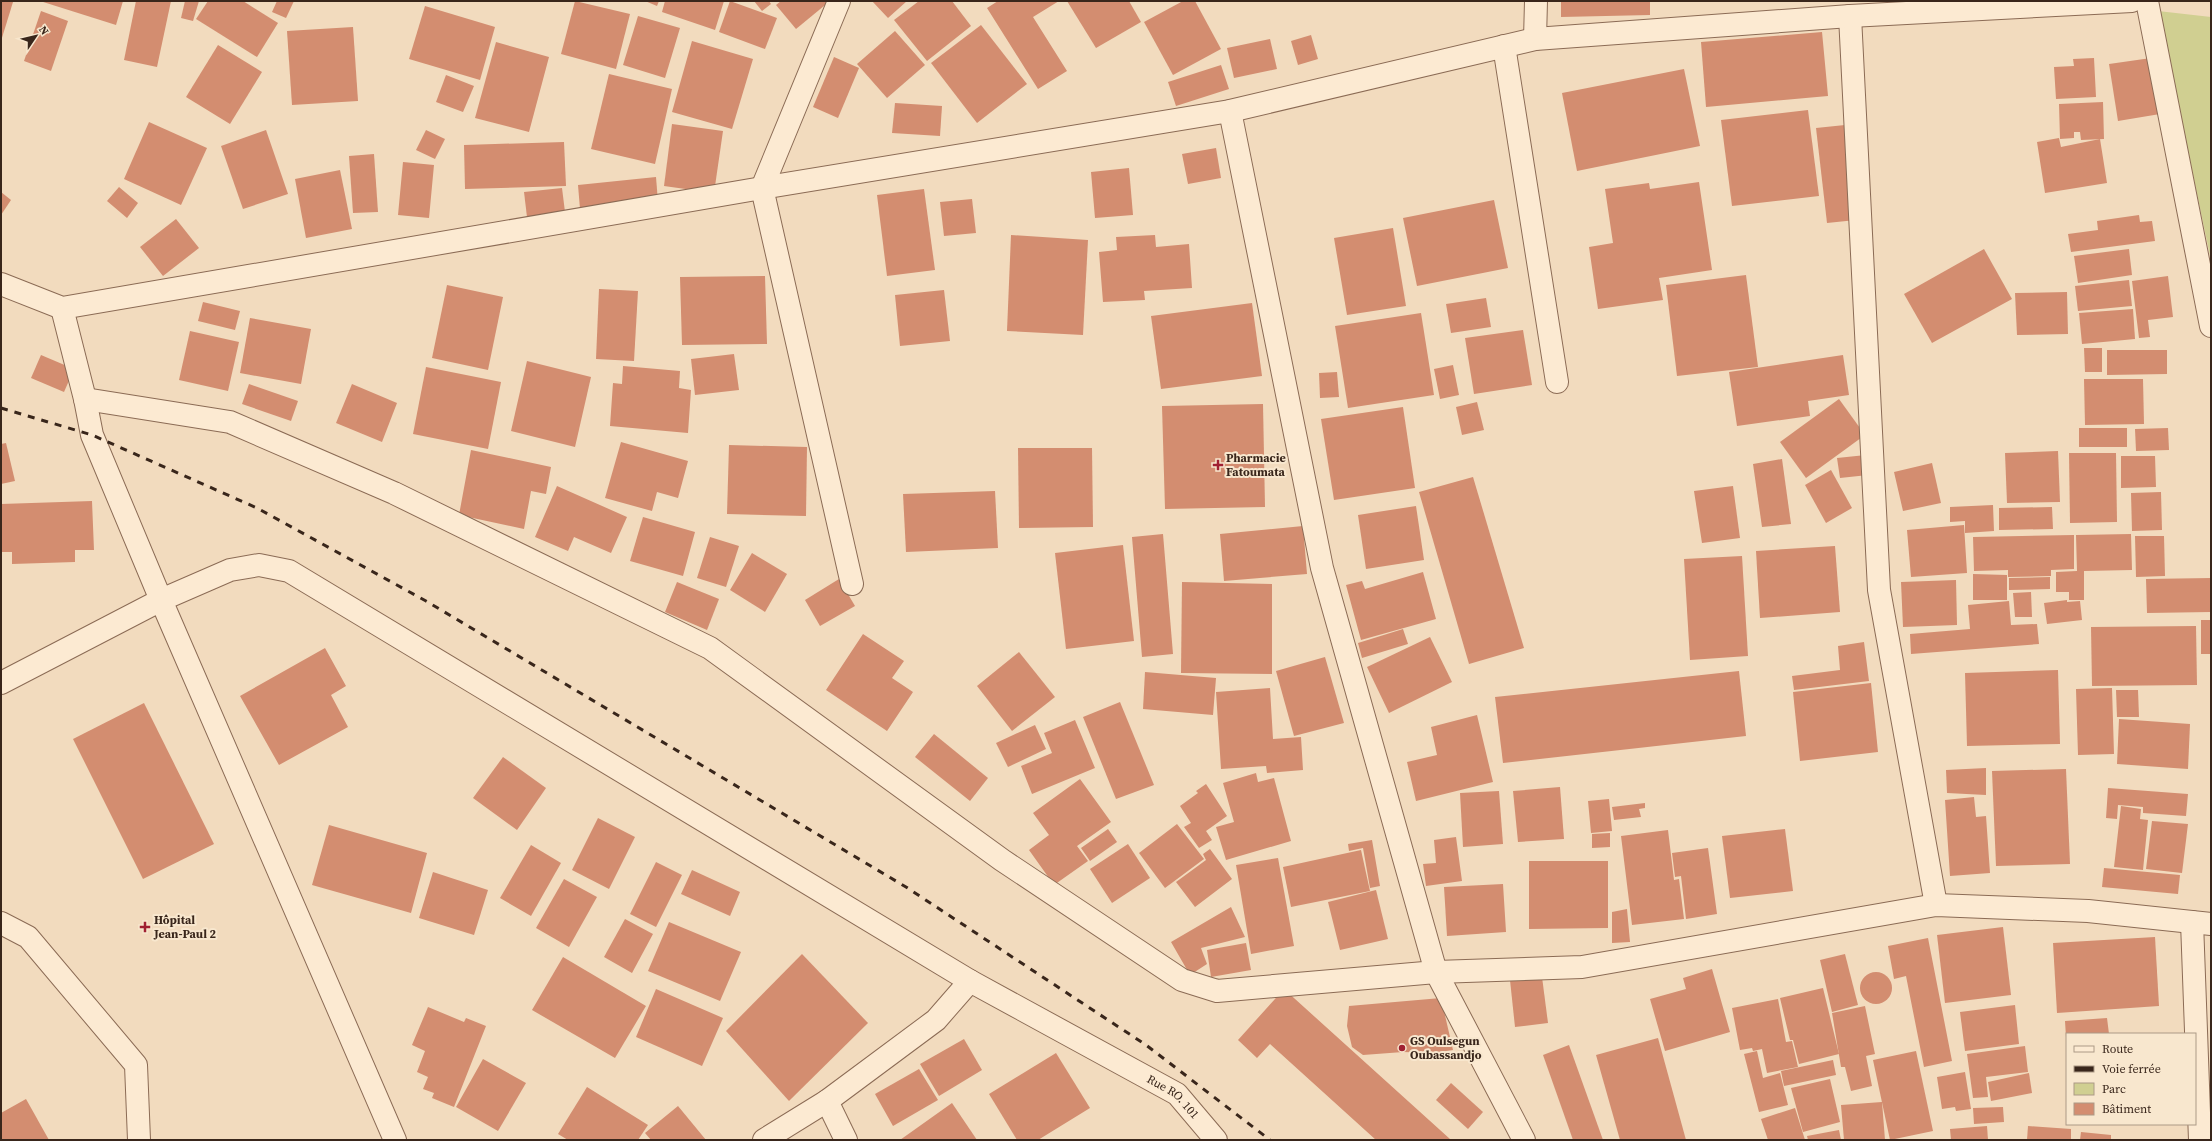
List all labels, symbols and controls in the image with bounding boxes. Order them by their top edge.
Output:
north arrow [16,16,56,56]
text: N [35,23,52,38]
place label: Pharmacie Fatoumata [1226,450,1286,480]
marker: Pharmacie Fatoumata [1213,460,1223,470]
place label: Hôpital Jean-Paul 2 [153,912,217,942]
marker: Hôpital Jean-Paul 2 [139,921,151,933]
place label: GS Oulsegun Oubassandjo [1410,1033,1482,1063]
legend [2066,1033,2196,1125]
text: Route [2102,1041,2133,1057]
marker: GS Oulsegun Oubassandjo [1397,1043,1407,1053]
text: Voie ferrée [2102,1061,2161,1077]
street label: Rue RO. 101 [1144,1071,1203,1122]
text: Parc [2102,1081,2126,1097]
text: Bâtiment [2102,1101,2151,1117]

